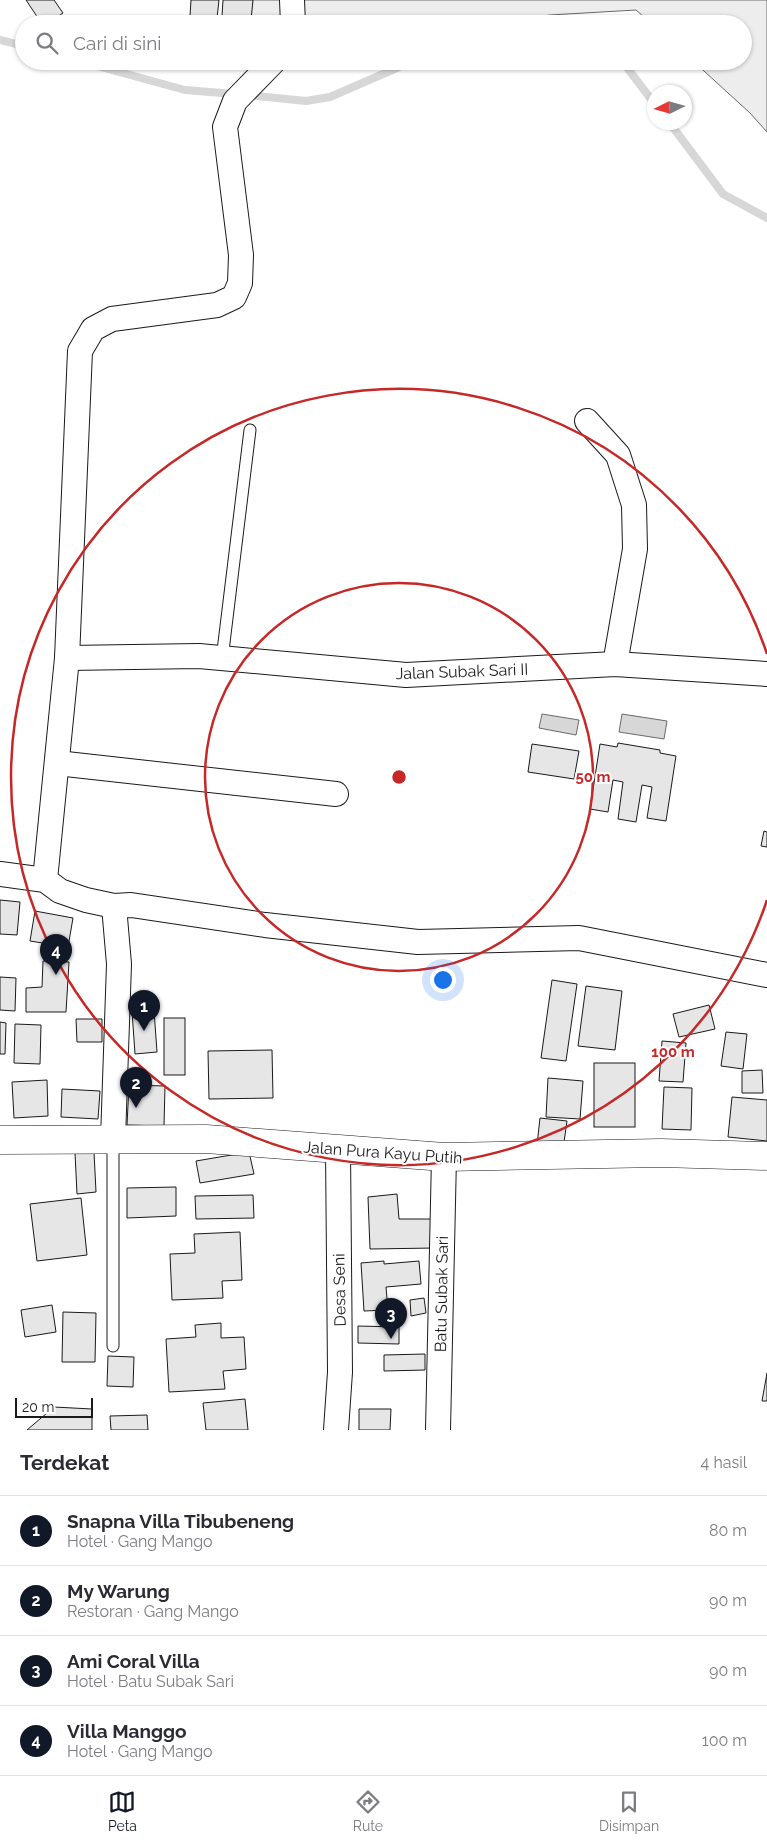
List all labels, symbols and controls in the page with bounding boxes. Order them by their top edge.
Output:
search box [15,15,752,70]
icon: search [33,29,61,57]
text: Cari di sini [73,32,161,54]
north arrow [647,85,692,130]
street label: Jalan Subak Sari II [395,660,529,683]
centre of rings [390,768,408,786]
text: 50 m [575,768,611,786]
pin: 4 [40,934,72,975]
your location [430,967,456,993]
pin: 1 [128,990,160,1031]
text: 100 m [651,1043,695,1061]
pin: 2 [120,1067,152,1108]
street label: Jalan Pura Kayu Putih [303,1137,463,1168]
street label: Batu Subak Sari [431,1236,452,1352]
street label: Desa Seni [329,1253,350,1327]
pin: 3 [375,1298,407,1339]
scale bar [15,1395,92,1418]
text: 20 m [22,1399,54,1415]
text: Terdekat [20,1450,109,1475]
text: 4 hasil [701,1453,747,1472]
text: Snapna Villa Tibubeneng [67,1510,294,1532]
text: 1 [32,1521,40,1540]
text: 80 m [709,1521,747,1540]
text: Hotel · Gang Mango [67,1532,213,1551]
text: My Warung [67,1580,170,1602]
text: 2 [31,1591,41,1610]
text: 90 m [709,1591,747,1610]
text: Restoran · Gang Mango [67,1602,239,1621]
text: Ami Coral Villa [67,1650,200,1672]
text: 3 [32,1661,40,1680]
text: 90 m [709,1661,747,1680]
text: Hotel · Batu Subak Sari [67,1672,234,1691]
text: Villa Manggo [67,1720,187,1742]
text: 4 [31,1731,41,1750]
text: 100 m [702,1731,747,1750]
text: Hotel · Gang Mango [67,1742,213,1761]
tab: Peta [108,1788,137,1834]
tab: Rute [353,1788,383,1834]
tab: Disimpan [599,1788,659,1834]

